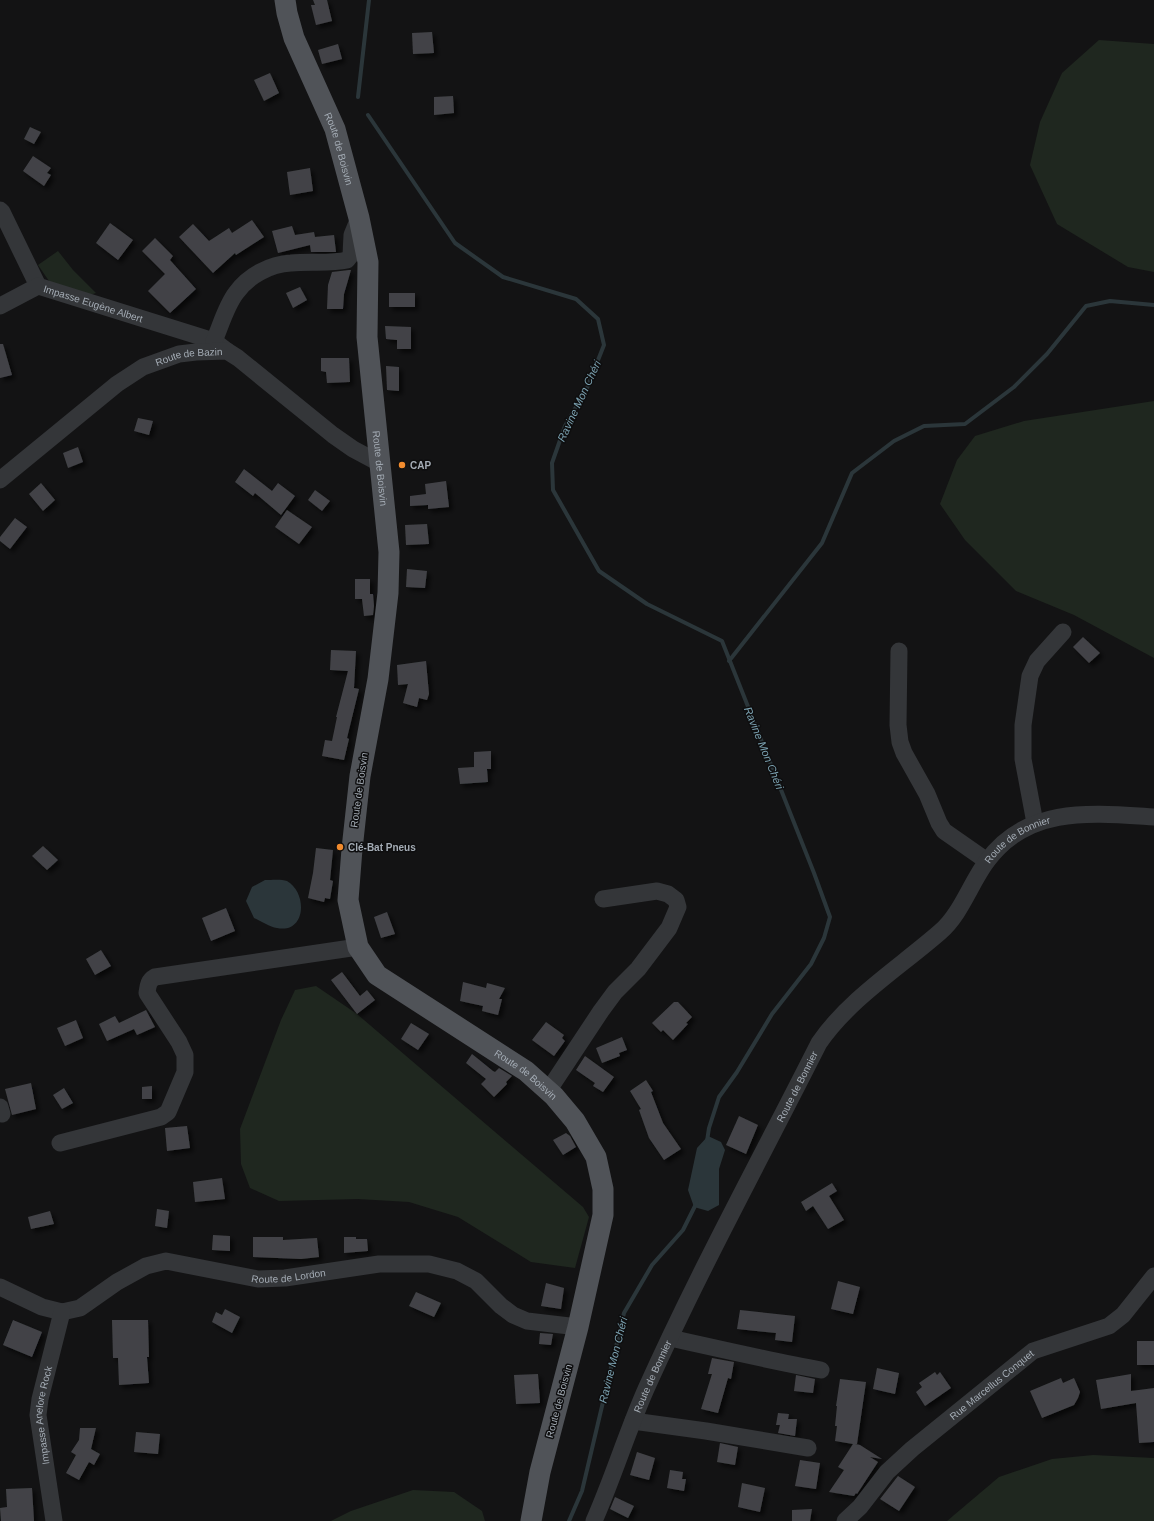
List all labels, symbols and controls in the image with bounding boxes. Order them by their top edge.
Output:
street label: Route de Boisvin [323,111,355,186]
street label: Impasse Eugène Albert [42,283,144,324]
street label: Route de Bazin [154,346,223,368]
water label: Ravine Mon Chéri [555,358,603,443]
street label: Route de Boisvin [371,430,390,506]
marker: CAP [397,460,407,470]
place label: CAP [410,460,431,471]
water label: Ravine Mon Chéri [742,705,786,792]
street label: Route de Boisvin [348,752,370,828]
street label: Route de Bonnier [982,814,1052,865]
marker: Clé-Bat Pneus [335,842,345,852]
place label: Clé-Bat Pneus [348,842,416,853]
street label: Route de Boisvin [493,1047,559,1102]
street label: Route de Bonnier [774,1049,820,1124]
street label: Route de Lordon [251,1267,326,1285]
water label: Ravine Mon Chéri [597,1315,630,1404]
street label: Route de Bonnier [631,1338,673,1414]
street label: Rue Marcellus Conquet [947,1347,1036,1422]
street label: Route de Boisvin [544,1363,574,1439]
street label: Impasse Anelore Rock [32,1364,54,1466]

